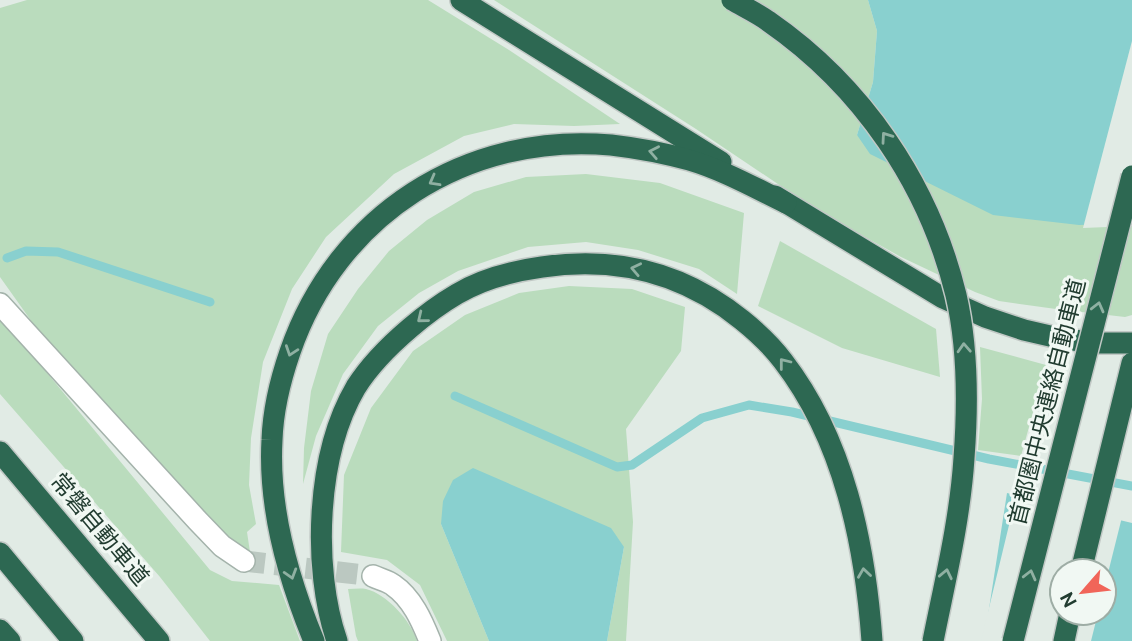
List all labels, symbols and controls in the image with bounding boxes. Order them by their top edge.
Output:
one-way arrow [881,132,894,145]
one-way arrow [648,146,660,161]
one-way arrow [428,173,441,186]
one-way arrow [630,263,642,278]
street label: 首都圏中央連絡自動車道 [1004,276,1089,528]
one-way arrow [1090,301,1104,313]
one-way arrow [417,310,430,322]
one-way arrow [956,342,971,353]
one-way arrow [285,344,299,356]
one-way arrow [780,358,793,371]
street label: 常磐自動車道 [46,468,154,590]
north arrow [1048,557,1118,627]
one-way arrow [282,567,297,579]
one-way arrow [857,567,872,579]
one-way arrow [938,568,953,580]
one-way arrow [1022,569,1036,581]
text: N [1055,589,1081,611]

